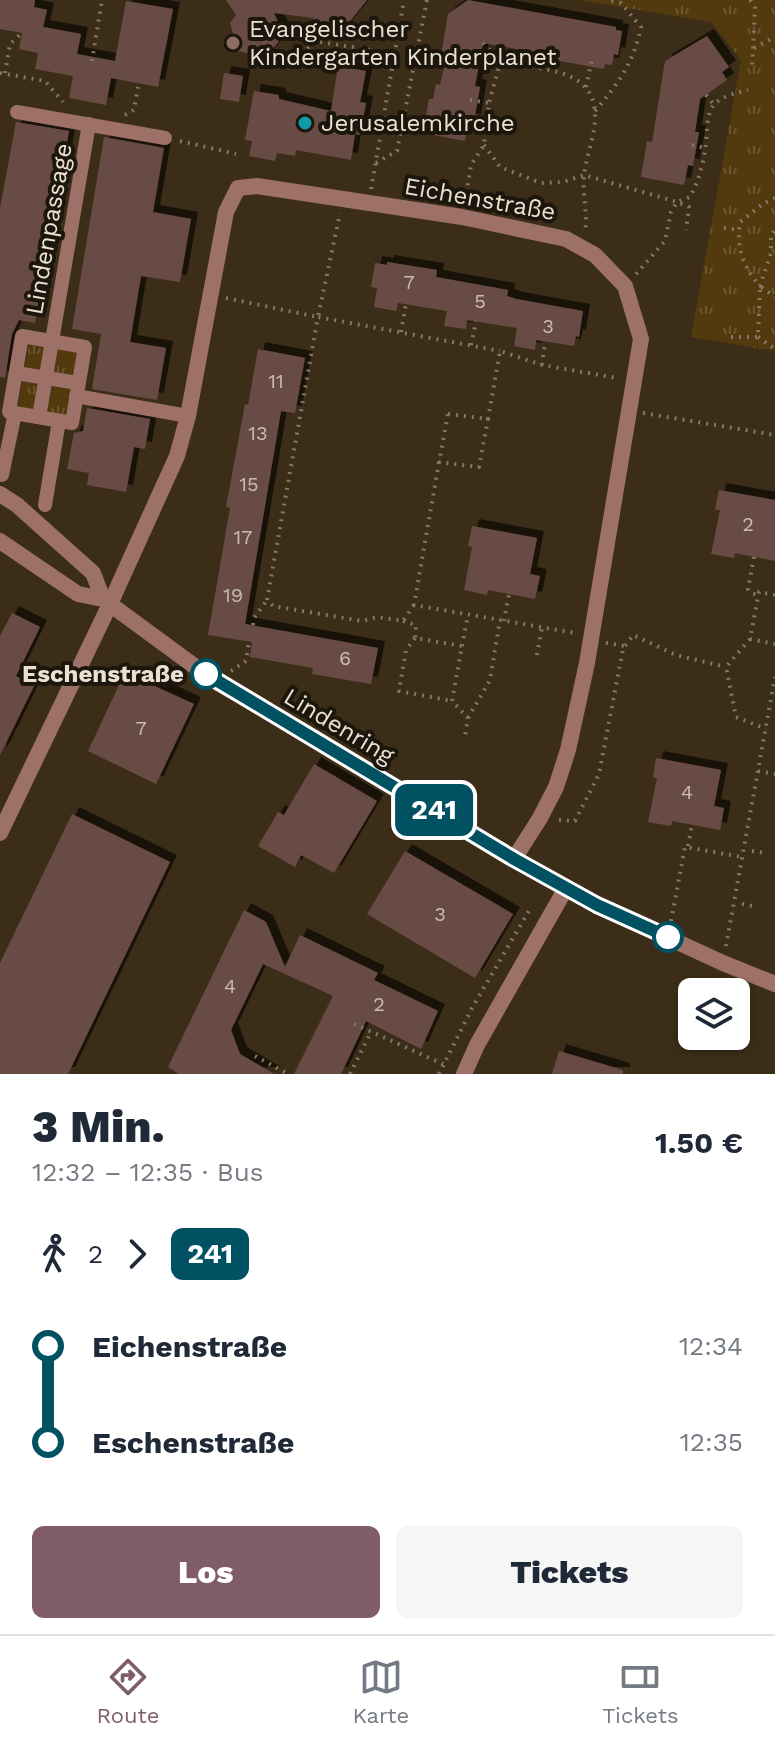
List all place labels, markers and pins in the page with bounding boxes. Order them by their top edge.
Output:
place label: Evangelischer Kindergarten Kinderplanet [249,15,557,71]
marker: Evangelischer Kindergarten Kinderplanet [224,34,242,52]
place label: Jerusalemkirche [321,109,515,137]
marker: Jerusalemkirche [296,114,314,132]
marker: Eschenstraße [191,659,221,689]
place label: Eschenstraße [22,660,184,688]
unlabelled marker [653,922,683,952]

